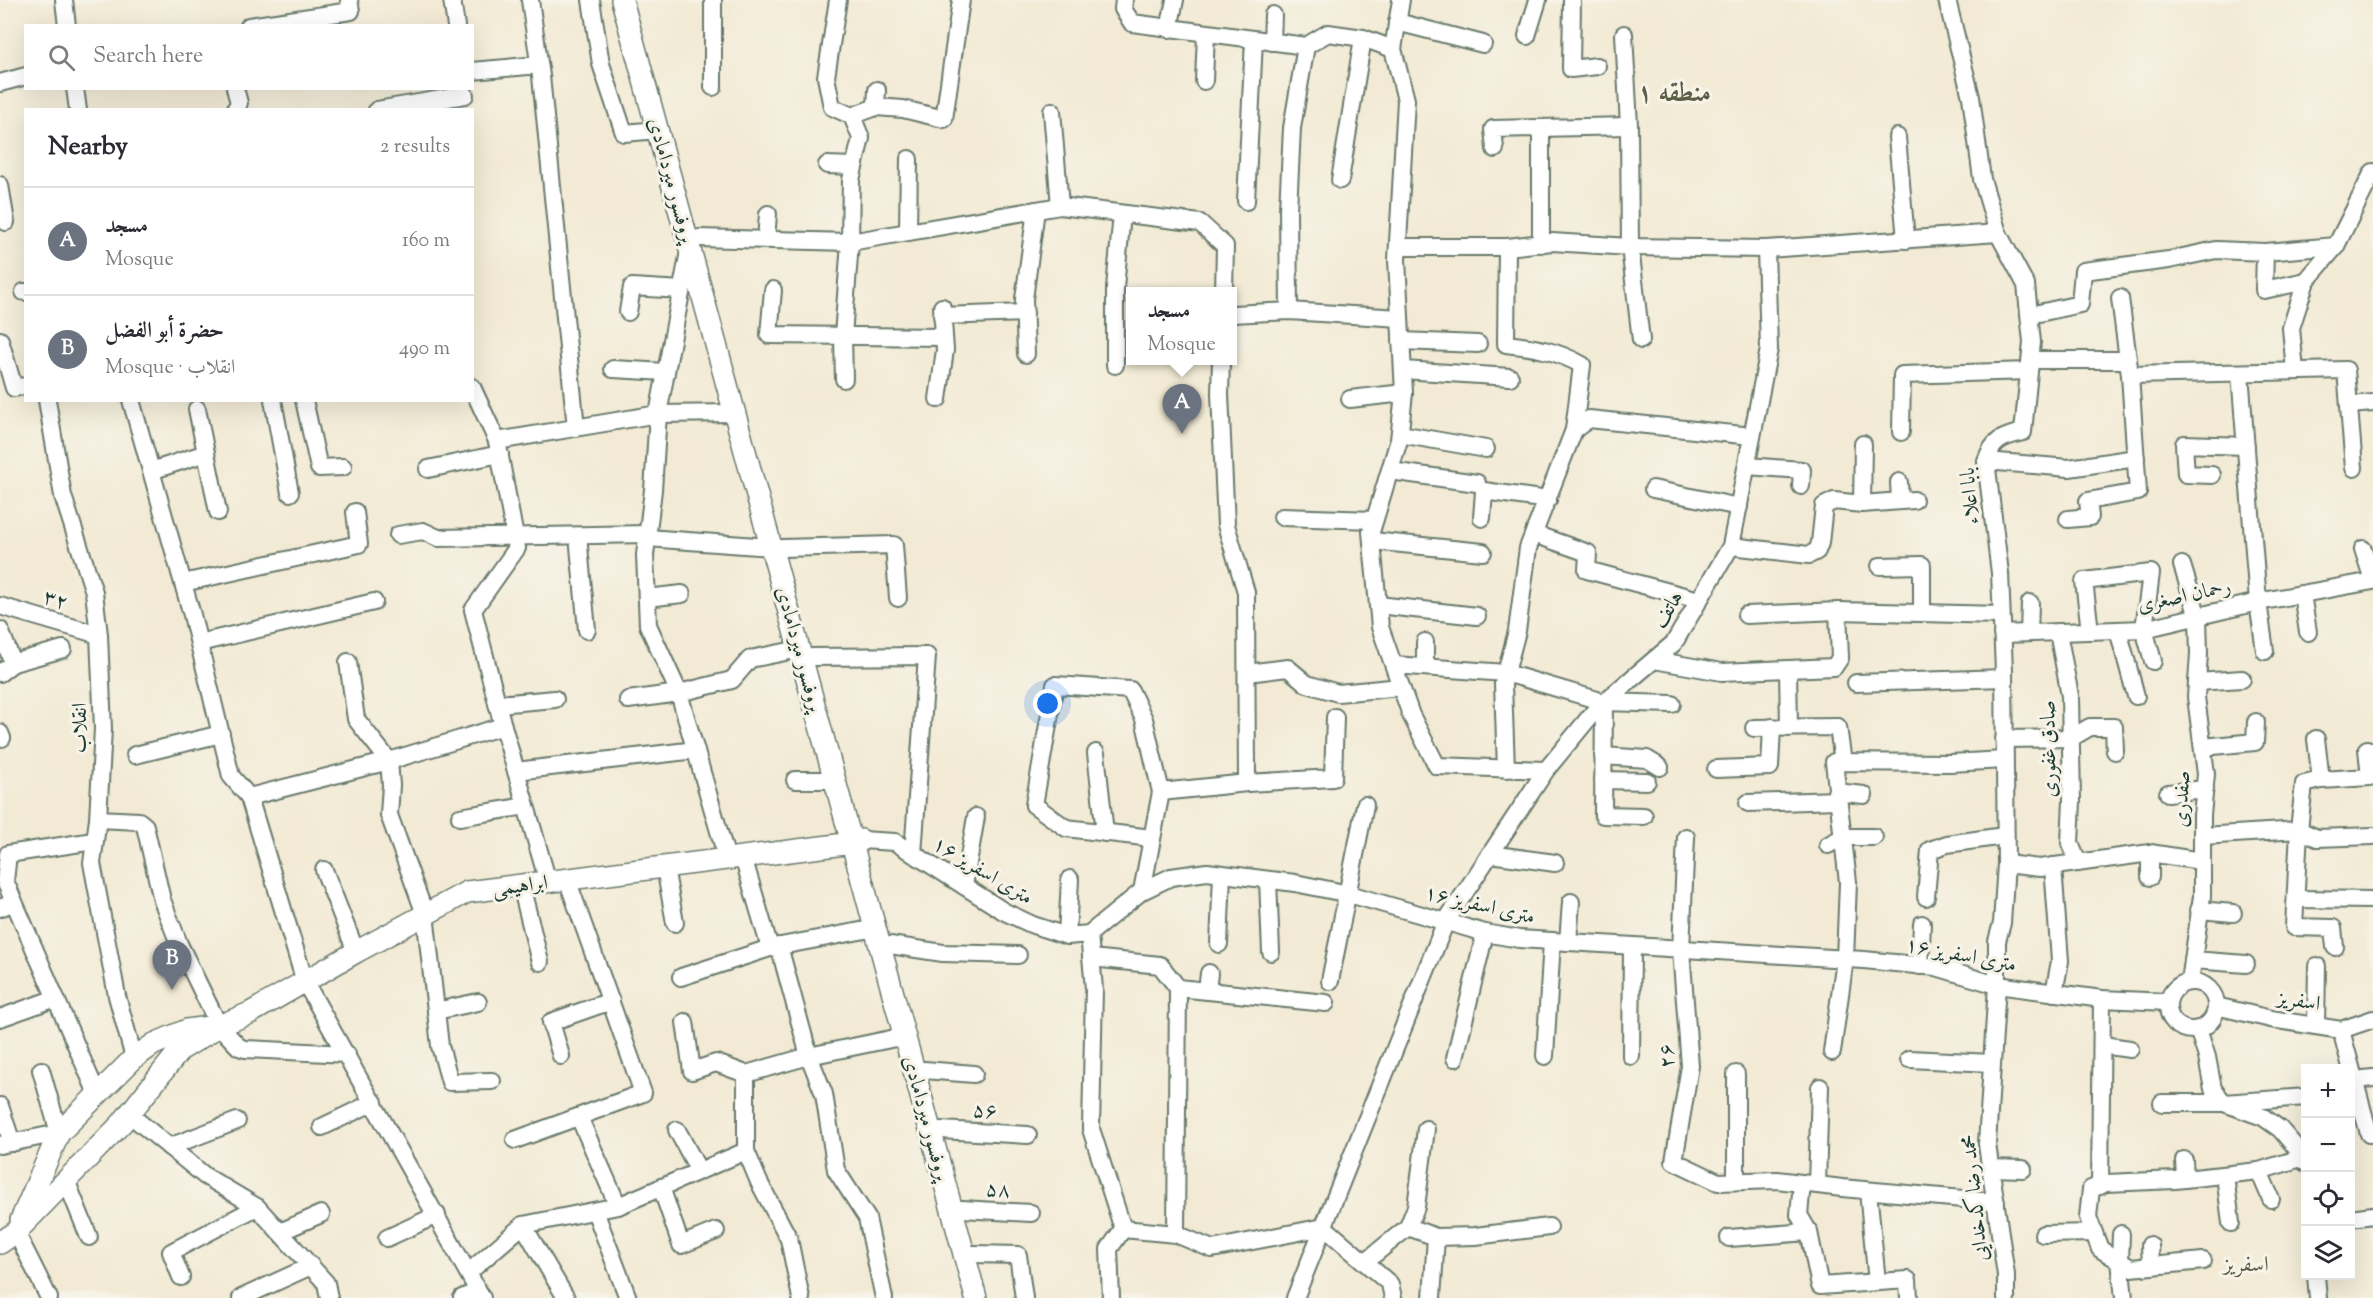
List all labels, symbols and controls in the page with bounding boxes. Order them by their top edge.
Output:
search box [24,24,474,90]
icon: search [45,41,78,74]
text: Search here [93,41,203,73]
district label: منطقه ۱ [1637,75,1711,114]
street label: پروفسور میردامادی [639,114,702,249]
text: Nearby [48,129,128,166]
text: 2 results [380,133,450,162]
text: مسجد [105,211,148,243]
text: A [59,227,76,256]
text: 160 m [402,227,450,256]
text: Mosque [105,246,174,275]
popup [1126,287,1237,365]
text: مسجد [1147,296,1190,328]
text: حضرة أبو الفضل [105,316,224,348]
text: Mosque [1147,331,1216,360]
text: B [61,335,74,364]
text: 490 m [399,335,450,364]
text: Mosque · انقلاب [105,354,235,383]
pin: A [1162,384,1202,434]
street label: بابا اعلاء [1954,466,1988,526]
street label: رحمان اصغری [2135,572,2234,622]
street label: ۳۲ [39,583,72,619]
street label: پروفسور میردامادی [767,583,830,718]
street label: هاتف [1646,585,1692,635]
your location [1033,689,1062,718]
street label: صادق غفوری [2034,700,2066,798]
street label: انقلاب [66,703,96,753]
street label: صفدری [2167,770,2199,828]
street label: ۱۶ متری اسفریز [926,830,1038,914]
street label: ابراهیمی [491,869,550,905]
street label: ۱۶ متری اسفریز [1421,879,1538,933]
street label: ۱۶ متری اسفریز [1902,930,2019,981]
pin: B [152,940,192,990]
street label: اسفریز [2273,983,2322,1020]
street label: ۲۶ [1653,1043,1683,1069]
street label: پروفسور میردامادی [894,1052,957,1187]
map controls [2301,1064,2355,1280]
button: + [2301,1064,2355,1118]
street label: ۵۶ [972,1096,998,1128]
button: − [2301,1118,2355,1172]
street label: محمد رضا کدخدایی [1954,1133,1998,1263]
button: locate [2301,1172,2355,1226]
street label: ۵۸ [985,1175,1011,1207]
button: layers [2301,1226,2355,1280]
district label: اسفریز [2221,1250,2269,1282]

